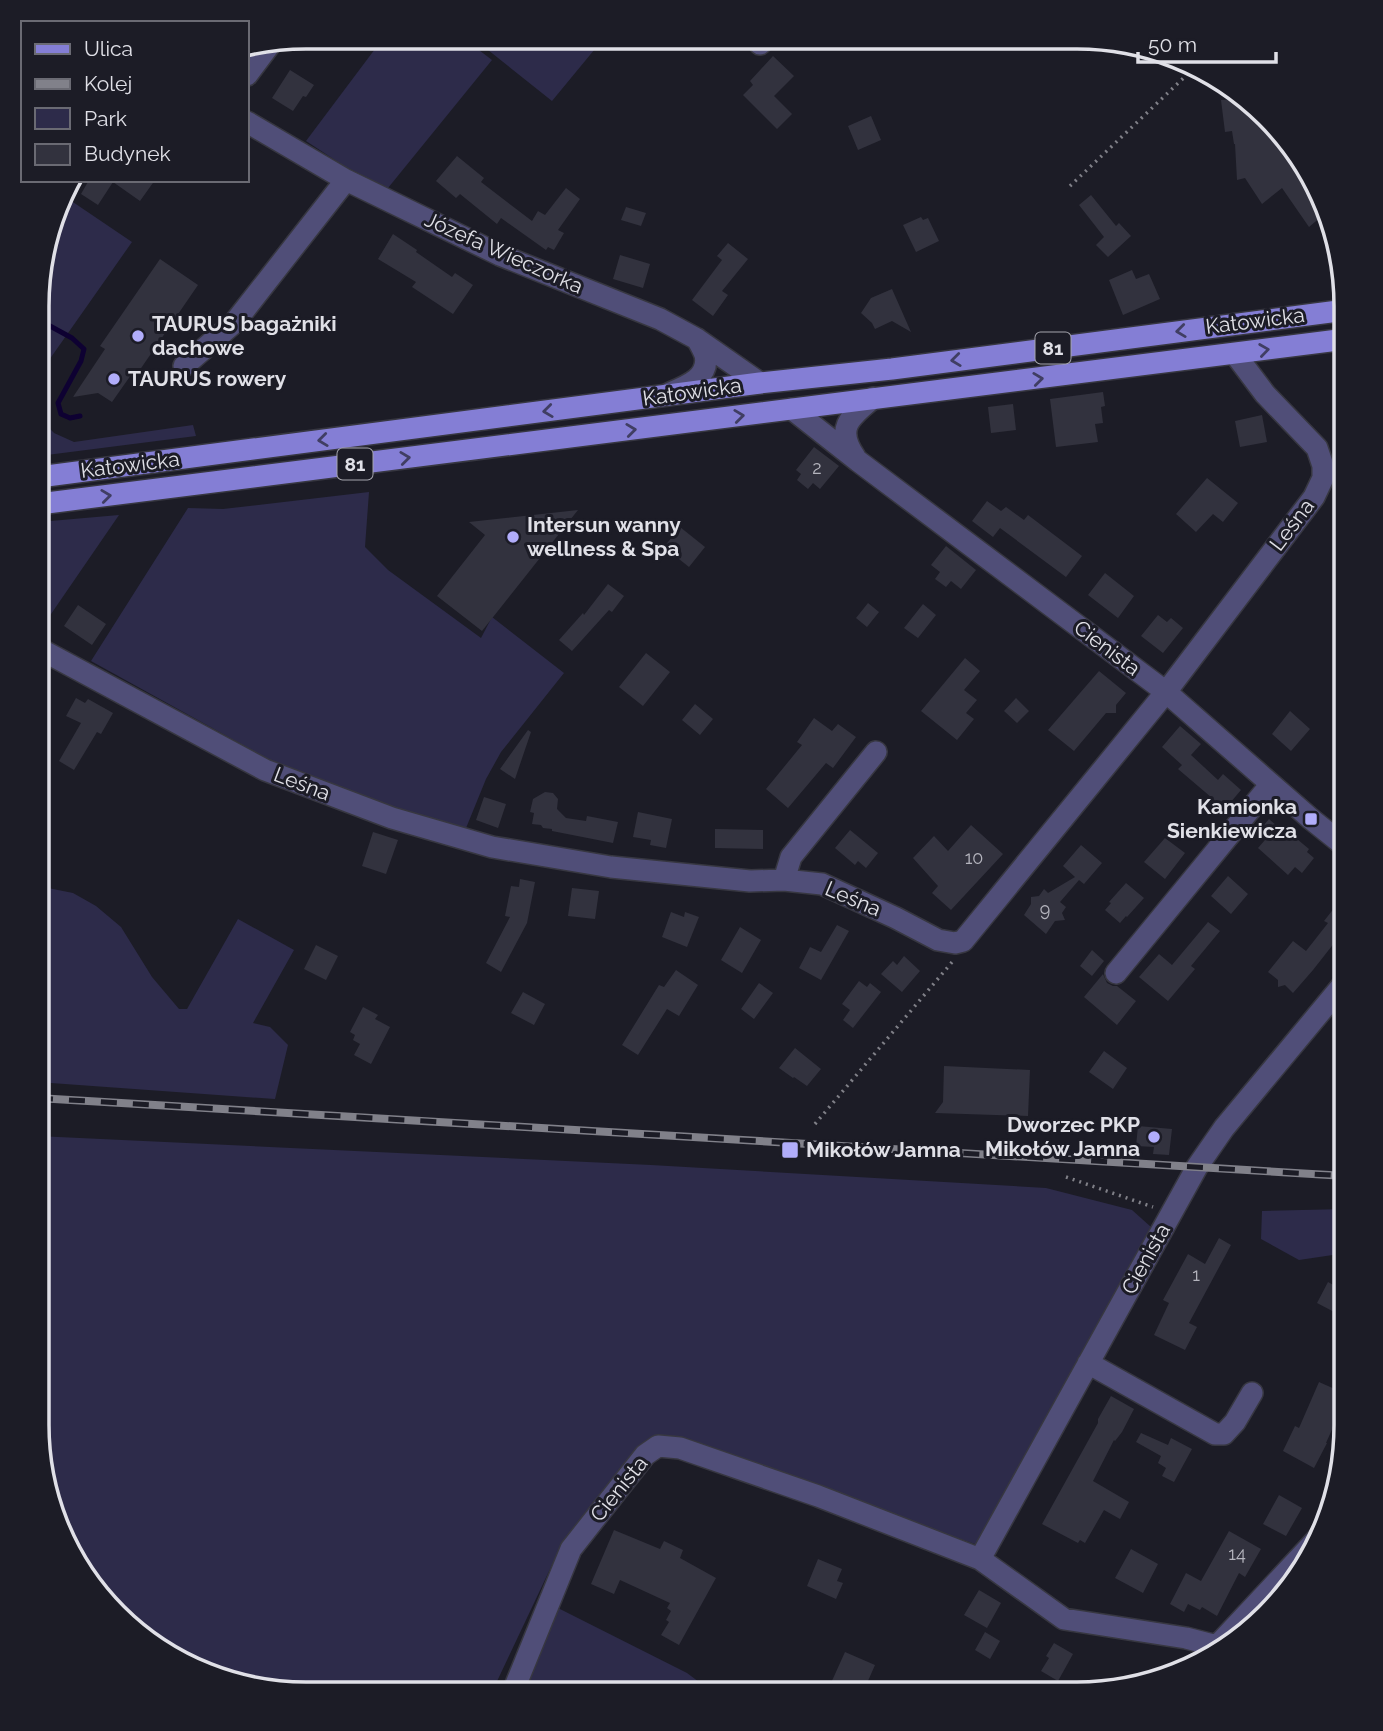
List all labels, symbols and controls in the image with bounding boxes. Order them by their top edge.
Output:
legend [21,21,248,182]
scale bar [1138,21,1276,65]
text: 50 m [1148,32,1197,57]
text: Ulica [84,36,133,61]
text: Kolej [84,71,132,96]
text: Park [84,106,127,131]
text: Budynek [84,141,171,166]
street label: Józefa Wieczorka [421,206,587,299]
street label: Katowicka [1204,302,1306,339]
place label: TAURUS bagażniki dachowe [152,311,337,360]
one-way arrow [1176,323,1187,338]
marker: TAURUS bagażniki dachowe [130,328,146,344]
road number: 81 [1036,332,1070,364]
one-way arrow [1258,342,1270,357]
one-way arrow [950,353,962,368]
place label: TAURUS rowery [128,366,287,391]
marker: TAURUS rowery [106,371,122,387]
one-way arrow [1033,371,1044,386]
street label: Katowicka [641,372,743,411]
one-way arrow [542,404,554,419]
one-way arrow [733,409,745,424]
one-way arrow [625,422,637,437]
one-way arrow [317,433,329,448]
street label: Katowicka [79,446,181,483]
road number: 81 [338,449,372,480]
one-way arrow [399,451,411,466]
house number: 2 [812,457,822,478]
one-way arrow [101,488,112,503]
street label: Leśna [1264,494,1319,555]
place label: Intersun wanny wellness & Spa [527,512,681,561]
marker: Intersun wanny wellness & Spa [505,529,521,545]
street label: Cienista [1069,615,1145,681]
street label: Leśna [271,761,334,806]
place label: Kamionka Sienkiewicza [1167,794,1297,843]
marker: Kamionka Sienkiewicza [1303,811,1319,827]
house number: 10 [965,847,983,868]
street label: Leśna [822,876,885,921]
house number: 9 [1040,899,1050,920]
place label: Dworzec PKP Mikołów Jamna [985,1112,1140,1161]
marker: Dworzec PKP Mikołów Jamna [1146,1129,1162,1145]
place label: Mikołów Jamna [806,1137,961,1162]
marker: Mikołów Jamna [780,1140,800,1160]
street label: Cienista [1116,1219,1175,1298]
house number: 1 [1192,1264,1200,1285]
street label: Cienista [585,1451,652,1526]
house number: 14 [1228,1543,1246,1564]

